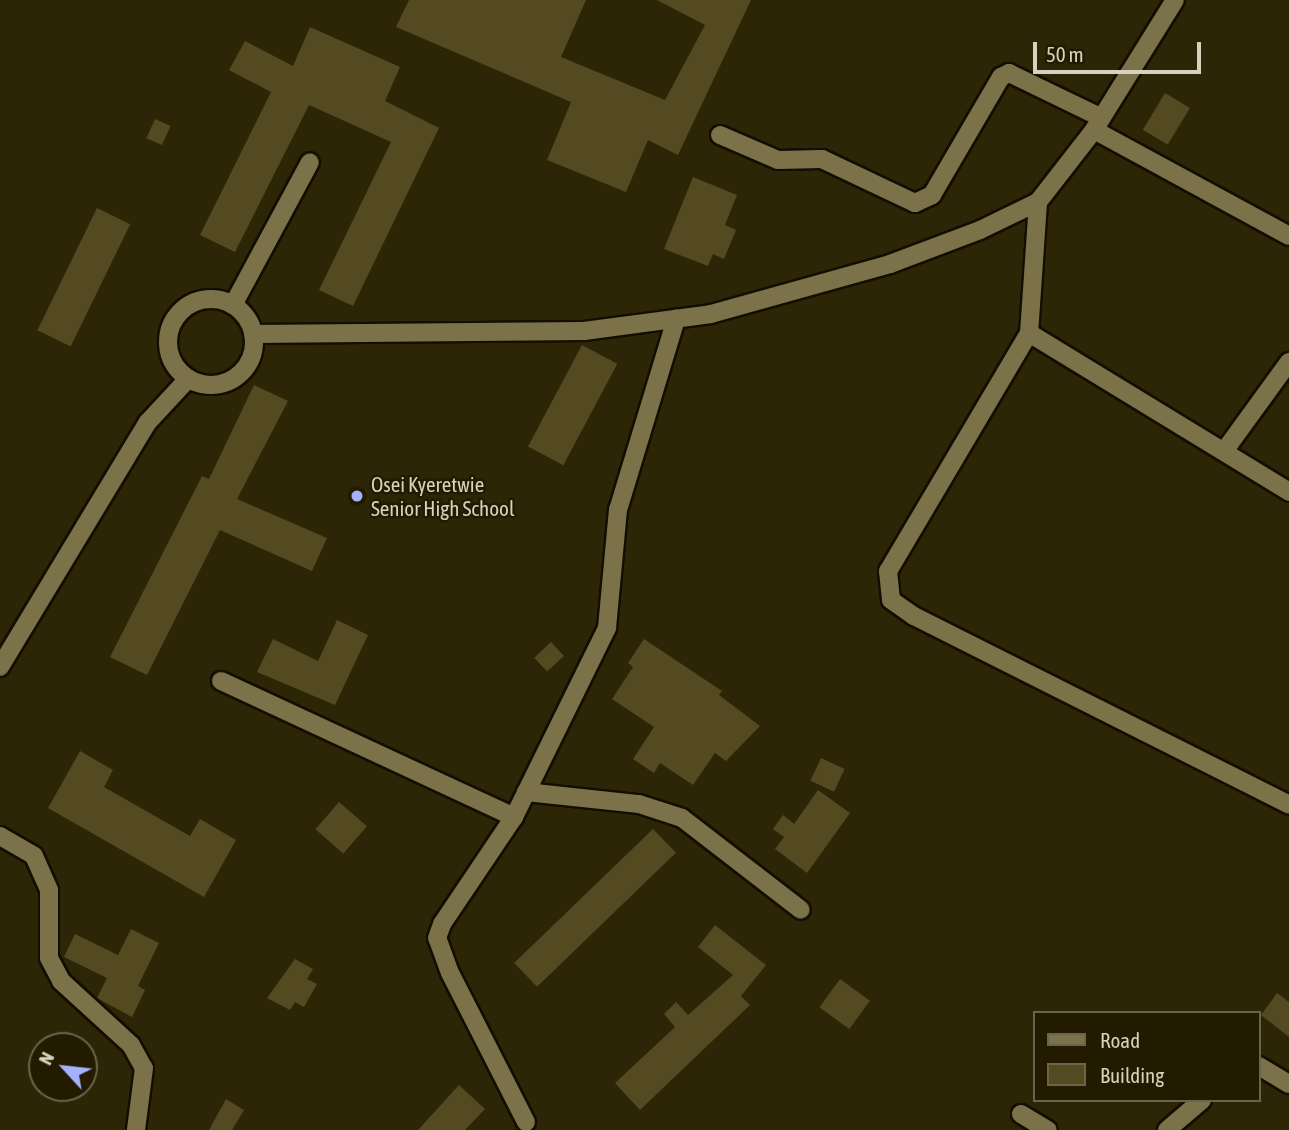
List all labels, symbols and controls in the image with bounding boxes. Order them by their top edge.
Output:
scale bar [1037,28,1205,72]
text: 50 m [1046,42,1084,66]
place label: Osei Kyeretwie Senior High School [371,471,515,521]
marker: Osei Kyeretwie Senior High School [349,488,365,504]
legend [1034,1011,1261,1102]
text: Road [1100,1028,1140,1052]
north arrow [28,1032,98,1102]
text: N [34,1048,58,1068]
text: Building [1100,1063,1164,1087]

